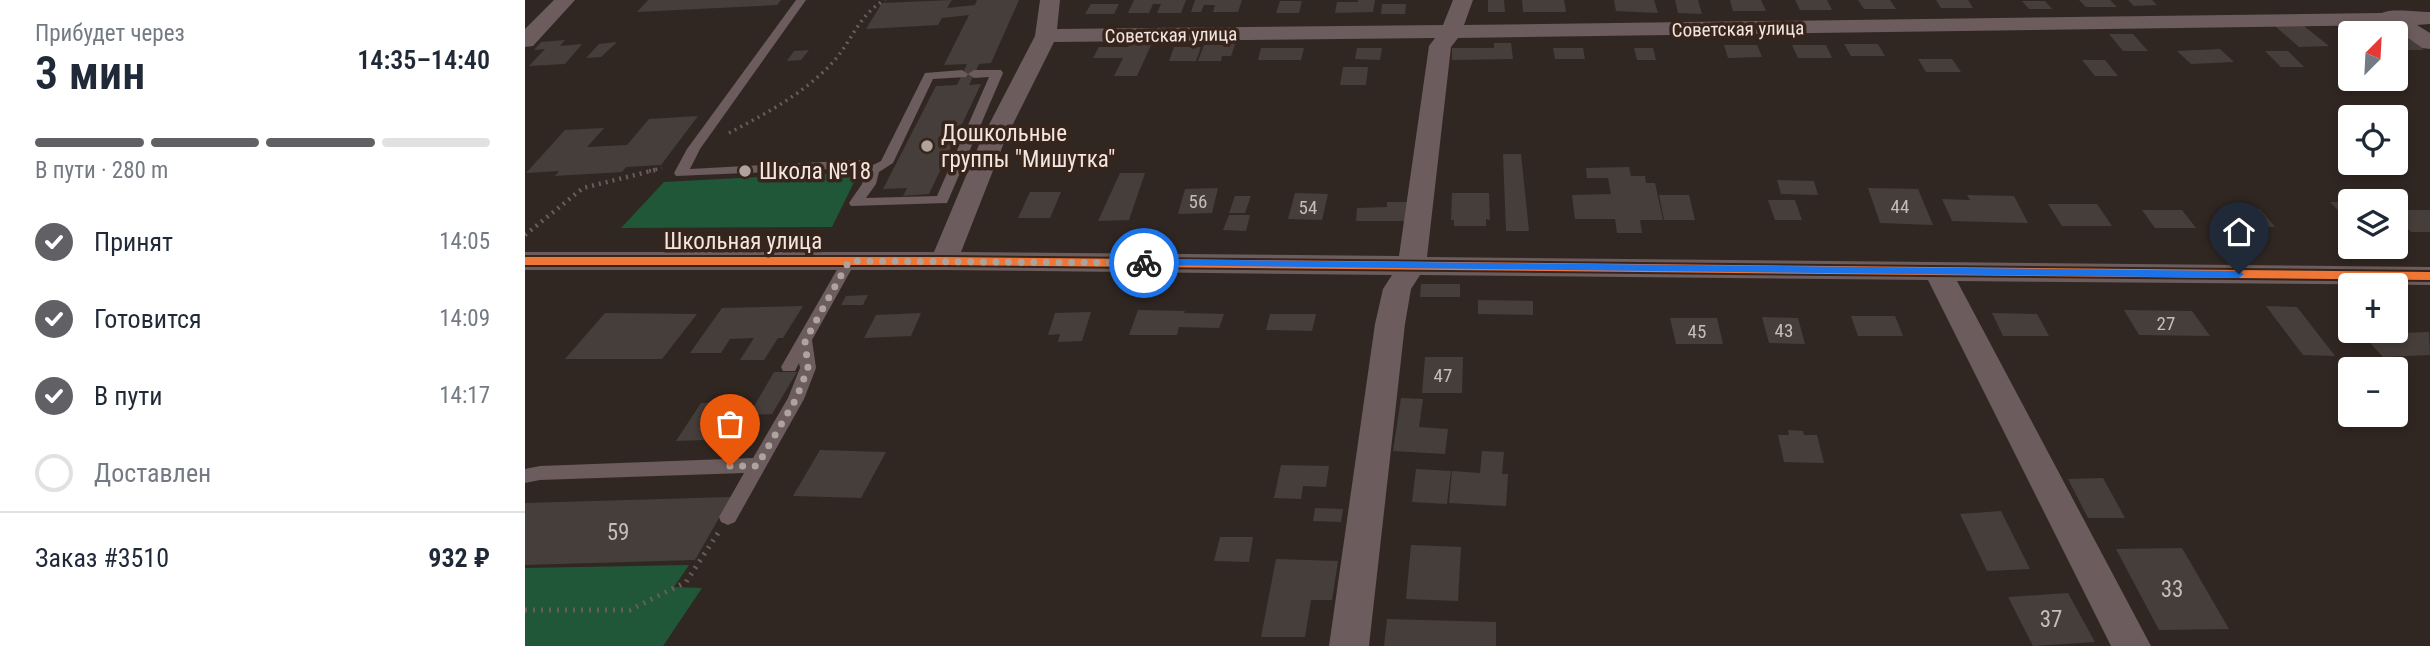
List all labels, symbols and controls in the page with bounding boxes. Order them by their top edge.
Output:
street label: Советская улица [1672,16,1804,42]
text: Прибудет через [35,20,185,47]
north arrow [2338,21,2408,91]
map controls [2338,21,2408,427]
street label: Советская улица [1105,22,1237,48]
text: 14:35–14:40 [357,45,490,75]
text: 3 мин [35,46,145,100]
button: locate [2338,105,2408,175]
place label: Дошкольные группы "Мишутка" [941,120,1115,173]
marker: Дошкольные группы "Мишутка" [919,138,935,154]
text: В пути · 280 m [35,157,168,184]
place label: Школа №18 [759,158,871,185]
marker: Школа №18 [737,163,753,179]
button: layers [2338,189,2408,259]
house number: 56 [1189,190,1207,213]
house number: 44 [1891,195,1909,218]
house number: 54 [1299,196,1317,219]
pin [2209,202,2269,274]
icon: home [2220,213,2258,251]
icon: check [35,223,73,261]
text: Принят [94,227,173,257]
text: 14:05 [439,228,490,255]
street label: Школьная улица [664,228,822,255]
courier [1109,228,1179,298]
icon: bike [1125,244,1163,282]
button: + [2338,273,2408,343]
icon: check [35,300,73,338]
text: Готовится [94,304,202,334]
text: 14:09 [439,305,490,332]
house number: 27 [2157,312,2175,335]
house number: 43 [1775,319,1793,342]
house number: 45 [1688,320,1706,343]
button: − [2338,357,2408,427]
house number: 47 [1434,364,1452,387]
icon: check [35,377,73,415]
text: В пути [94,381,163,411]
text: 14:17 [439,382,490,409]
pin [700,394,760,466]
icon: bag [711,405,749,443]
text: Доставлен [94,458,211,488]
house number: 59 [607,519,629,546]
text: Заказ #3510 [35,543,169,573]
text: 932 ₽ [428,543,490,573]
house number: 33 [2161,576,2183,603]
house number: 37 [2040,606,2062,633]

